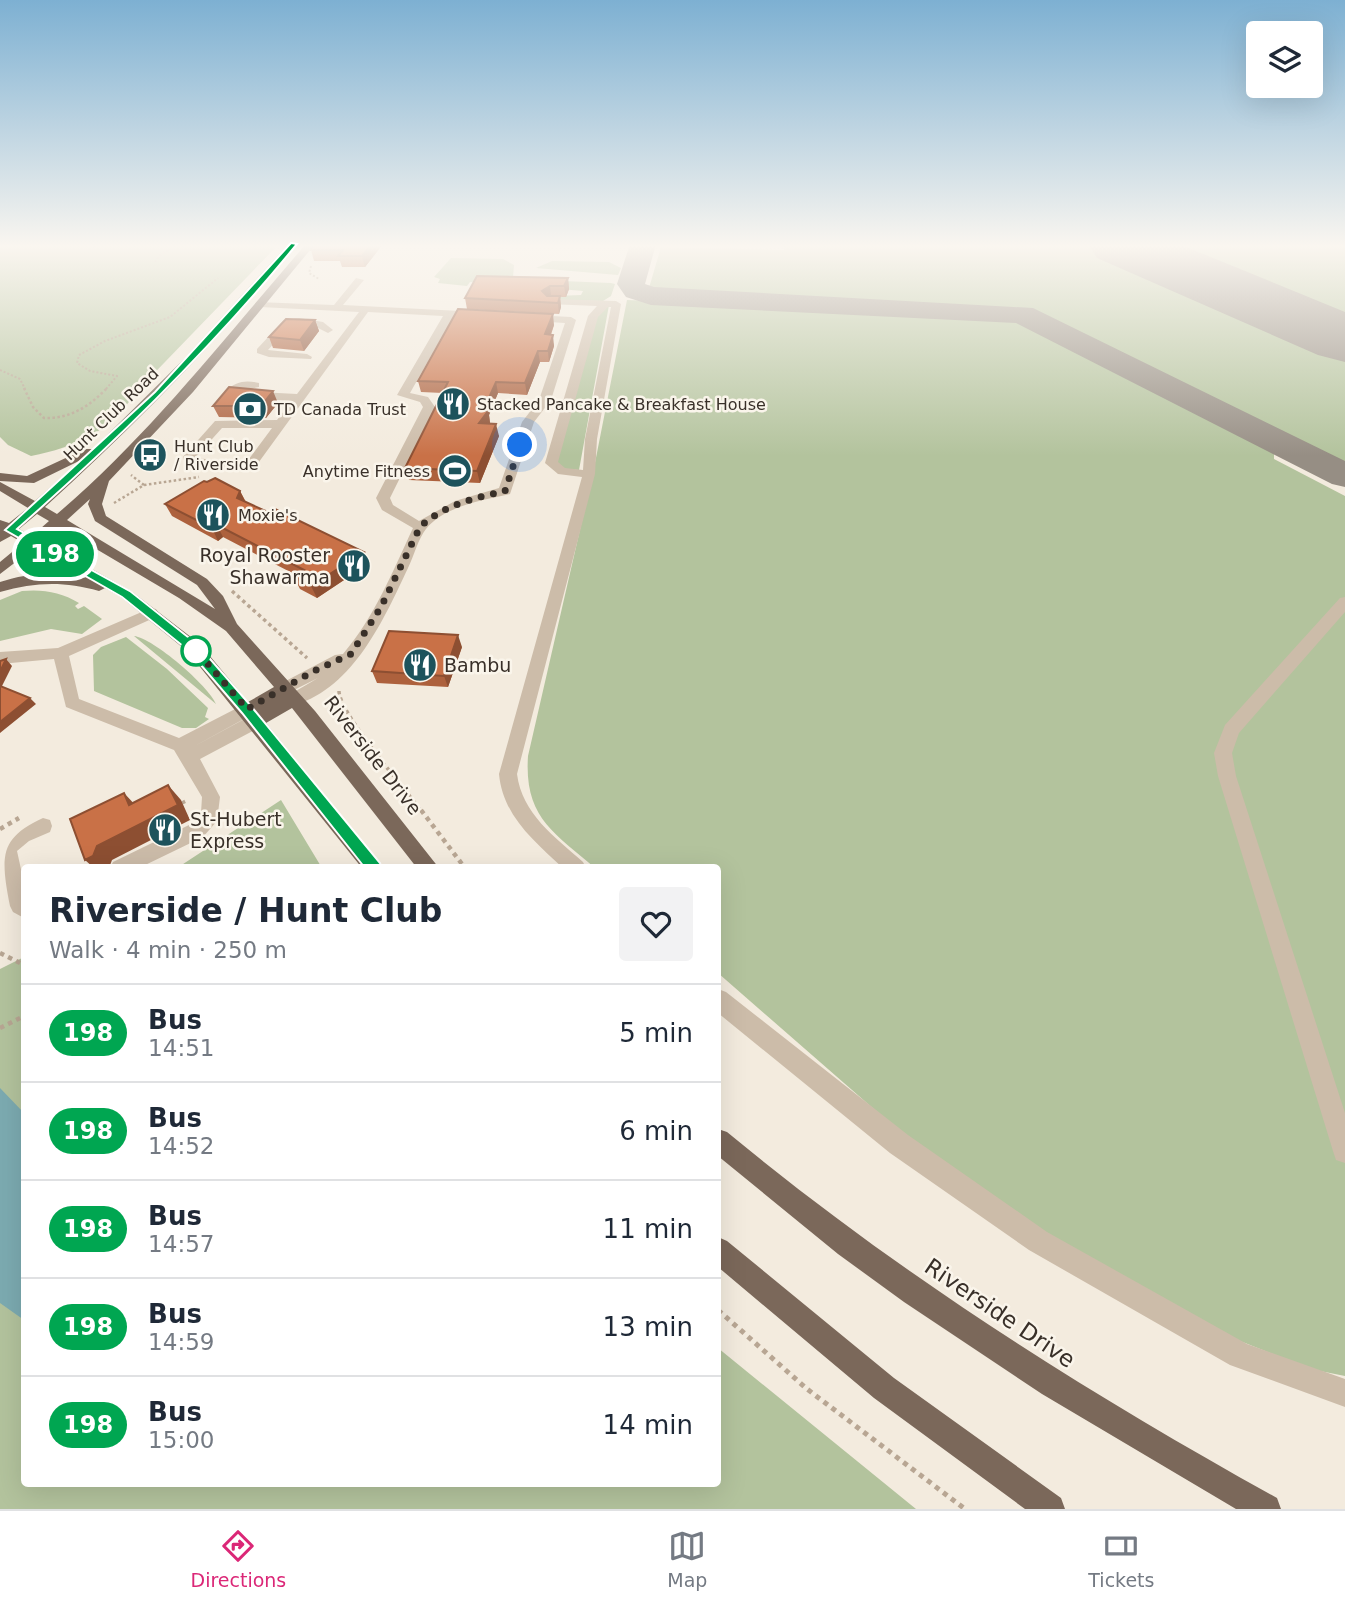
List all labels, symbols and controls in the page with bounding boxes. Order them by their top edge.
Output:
map controls [1246,21,1323,98]
button: layers [1246,21,1323,98]
street label: Hunt Club Road [60,364,162,464]
restaurant icon: Stacked Pancake & Breakfast House [434,385,472,423]
bank icon: TD Canada Trust [231,390,269,428]
place label: Stacked Pancake & Breakfast House [477,395,766,414]
place label: TD Canada Trust [273,400,406,419]
your location [502,427,537,462]
bus stop icon: Hunt Club / Riverside [131,436,169,474]
place label: Hunt Club / Riverside [174,437,259,474]
sports icon: Anytime Fitness [436,452,474,490]
place label: Anytime Fitness [303,462,430,481]
restaurant icon: Moxie's [194,496,232,534]
place label: Moxie's [238,506,298,525]
line badge: 198 [15,531,95,577]
text: 198 [30,540,80,568]
place label: Royal Rooster Shawarma [199,544,330,588]
restaurant icon: Royal Rooster Shawarma [335,547,373,585]
unlabelled marker [181,636,211,666]
restaurant icon: Bambu [401,646,439,684]
place label: Bambu [444,654,511,676]
street label: Riverside Drive [320,691,426,819]
place label: St-Hubert Express [190,808,282,852]
restaurant icon: St-Hubert Express [146,811,184,849]
button: heart [619,887,693,961]
text: Riverside / Hunt Club [49,891,442,930]
text: Walk · 4 min · 250 m [49,937,287,963]
text: Bus [148,1005,202,1035]
text: 5 min [619,1018,693,1048]
text: 198 [63,1019,113,1047]
text: 14:51 [148,1035,214,1061]
text: Bus [148,1103,202,1133]
text: 6 min [619,1116,693,1146]
text: 198 [63,1117,113,1145]
text: 14:52 [148,1133,214,1159]
text: Bus [148,1201,202,1231]
text: 11 min [603,1214,693,1244]
text: 198 [63,1215,113,1243]
text: 14:57 [148,1231,214,1257]
street label: Riverside Drive [920,1253,1080,1373]
text: Bus [148,1299,202,1329]
text: 13 min [603,1312,693,1342]
text: 198 [63,1313,113,1341]
text: 14:59 [148,1329,214,1355]
text: Bus [148,1397,202,1427]
text: 14 min [603,1410,693,1440]
text: 198 [63,1411,113,1439]
text: 15:00 [148,1427,214,1453]
tab: Directions [191,1527,286,1591]
tab: Map [667,1527,707,1591]
tab: Tickets [1088,1527,1154,1591]

